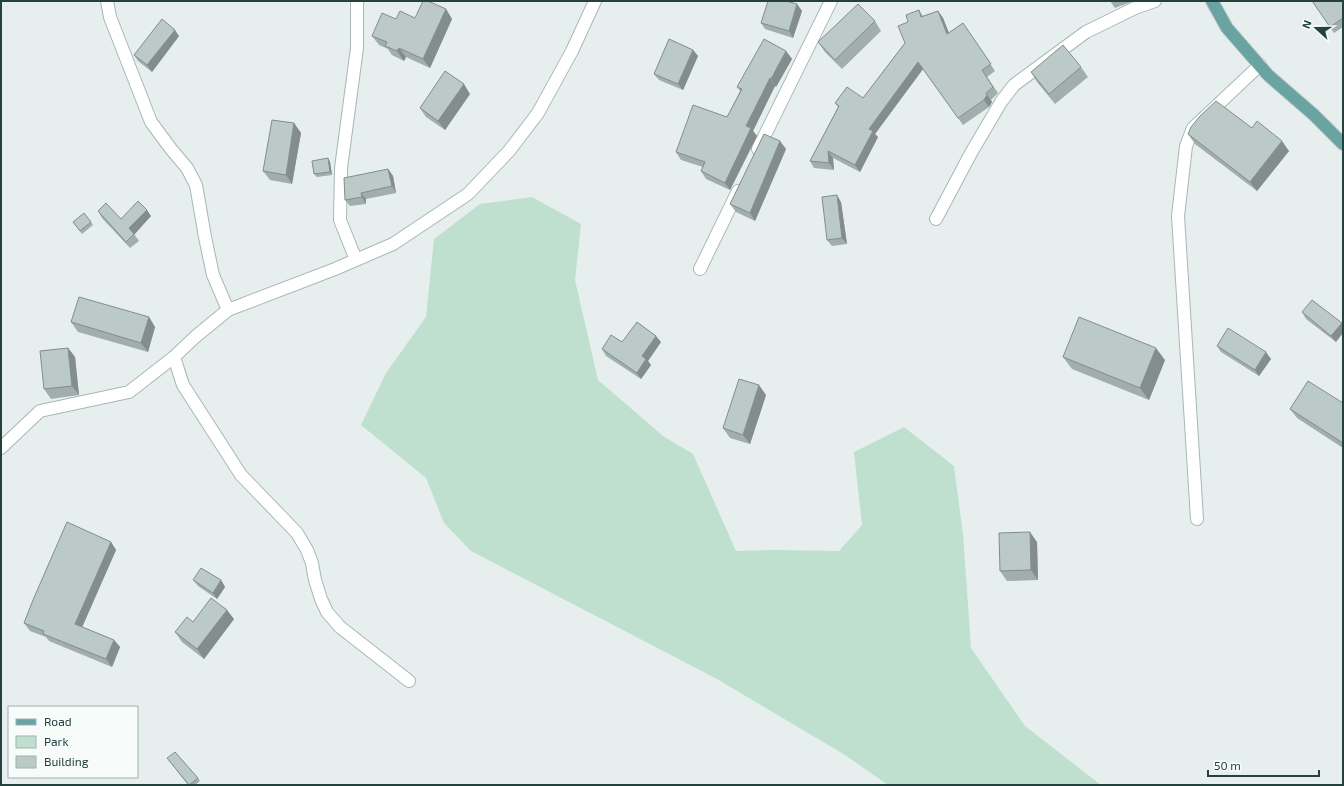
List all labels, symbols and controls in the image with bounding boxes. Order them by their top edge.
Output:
north arrow [1296,8,1336,48]
text: N [1299,18,1314,30]
legend [8,706,138,778]
text: Road [44,714,72,728]
text: Park [44,734,69,748]
scale bar [1208,752,1319,778]
text: Building [44,754,89,768]
text: 50 m [1214,758,1241,772]

